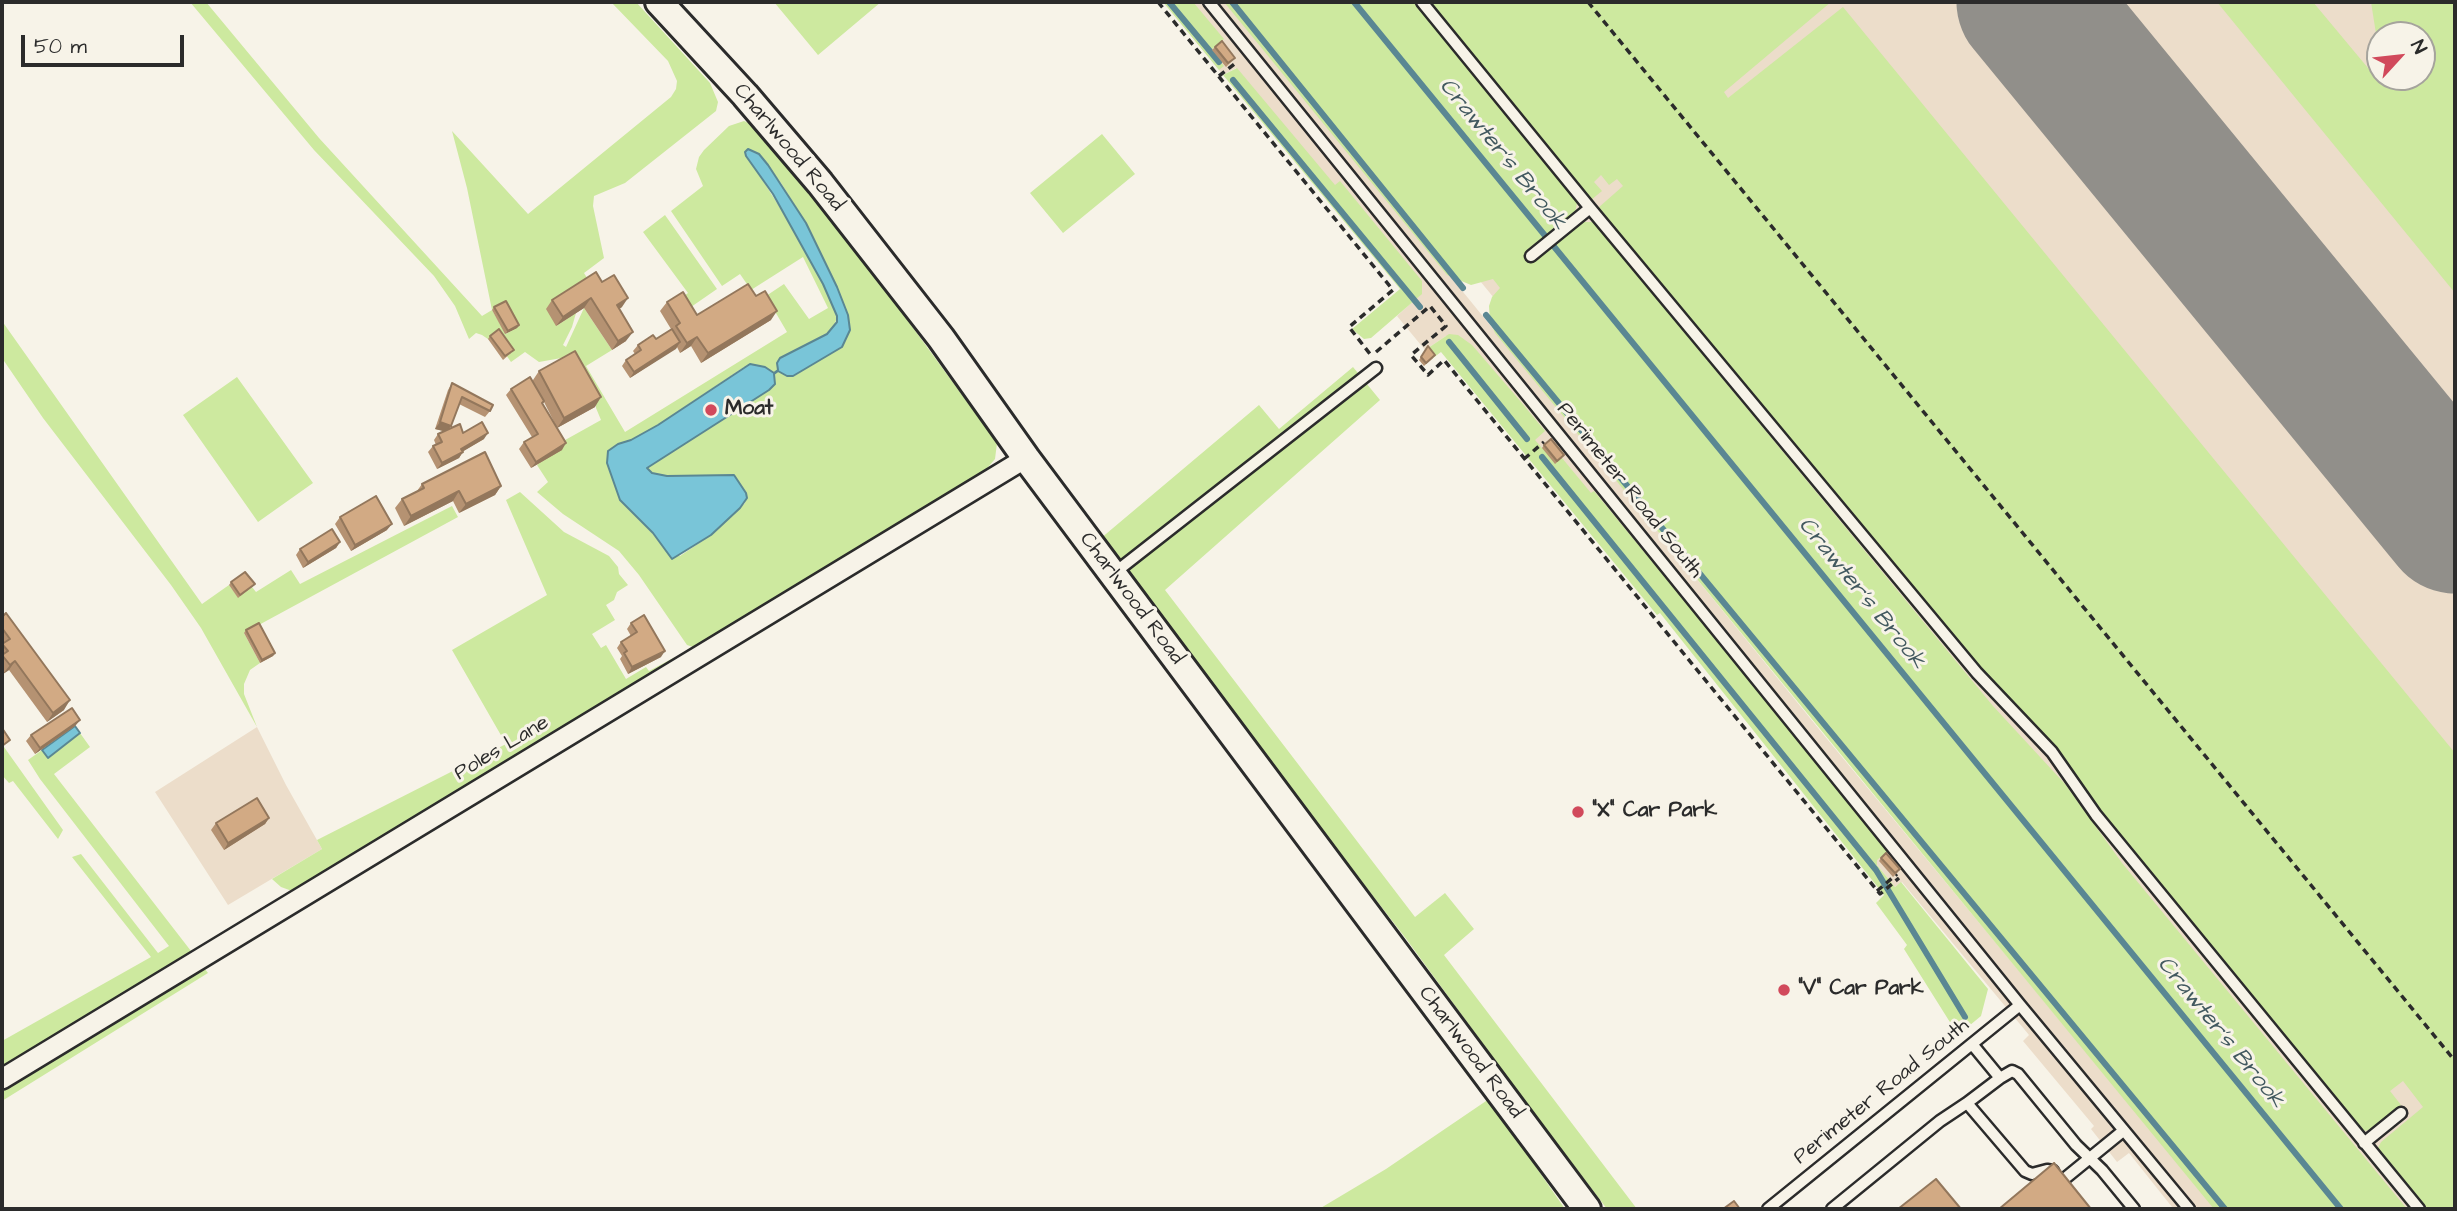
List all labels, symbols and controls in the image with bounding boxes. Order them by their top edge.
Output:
scale bar [24,21,187,65]
north arrow [2366,21,2436,91]
text: 50 m [34,32,87,61]
text: N [2404,36,2433,59]
water label: Crawter's Brook [1432,74,1572,236]
street label: Charlwood Road [727,79,849,217]
place label: Moat [725,397,773,423]
street label: Perimeter Road South [1550,398,1708,584]
marker: Moat [703,402,719,418]
water label: Crawter's Brook [1791,513,1931,675]
street label: Charlwood Road [1073,528,1189,670]
street label: Poles Lane [450,711,554,787]
place label: "X" Car Park [1592,799,1717,825]
marker: "X" Car Park [1570,804,1586,820]
water label: Crawter's Brook [2150,952,2290,1114]
place label: "V" Car Park [1798,977,1924,1003]
street label: Charlwood Road [1412,982,1528,1124]
marker: "V" Car Park [1776,982,1792,998]
street label: Perimeter Road South [1789,1013,1975,1171]

